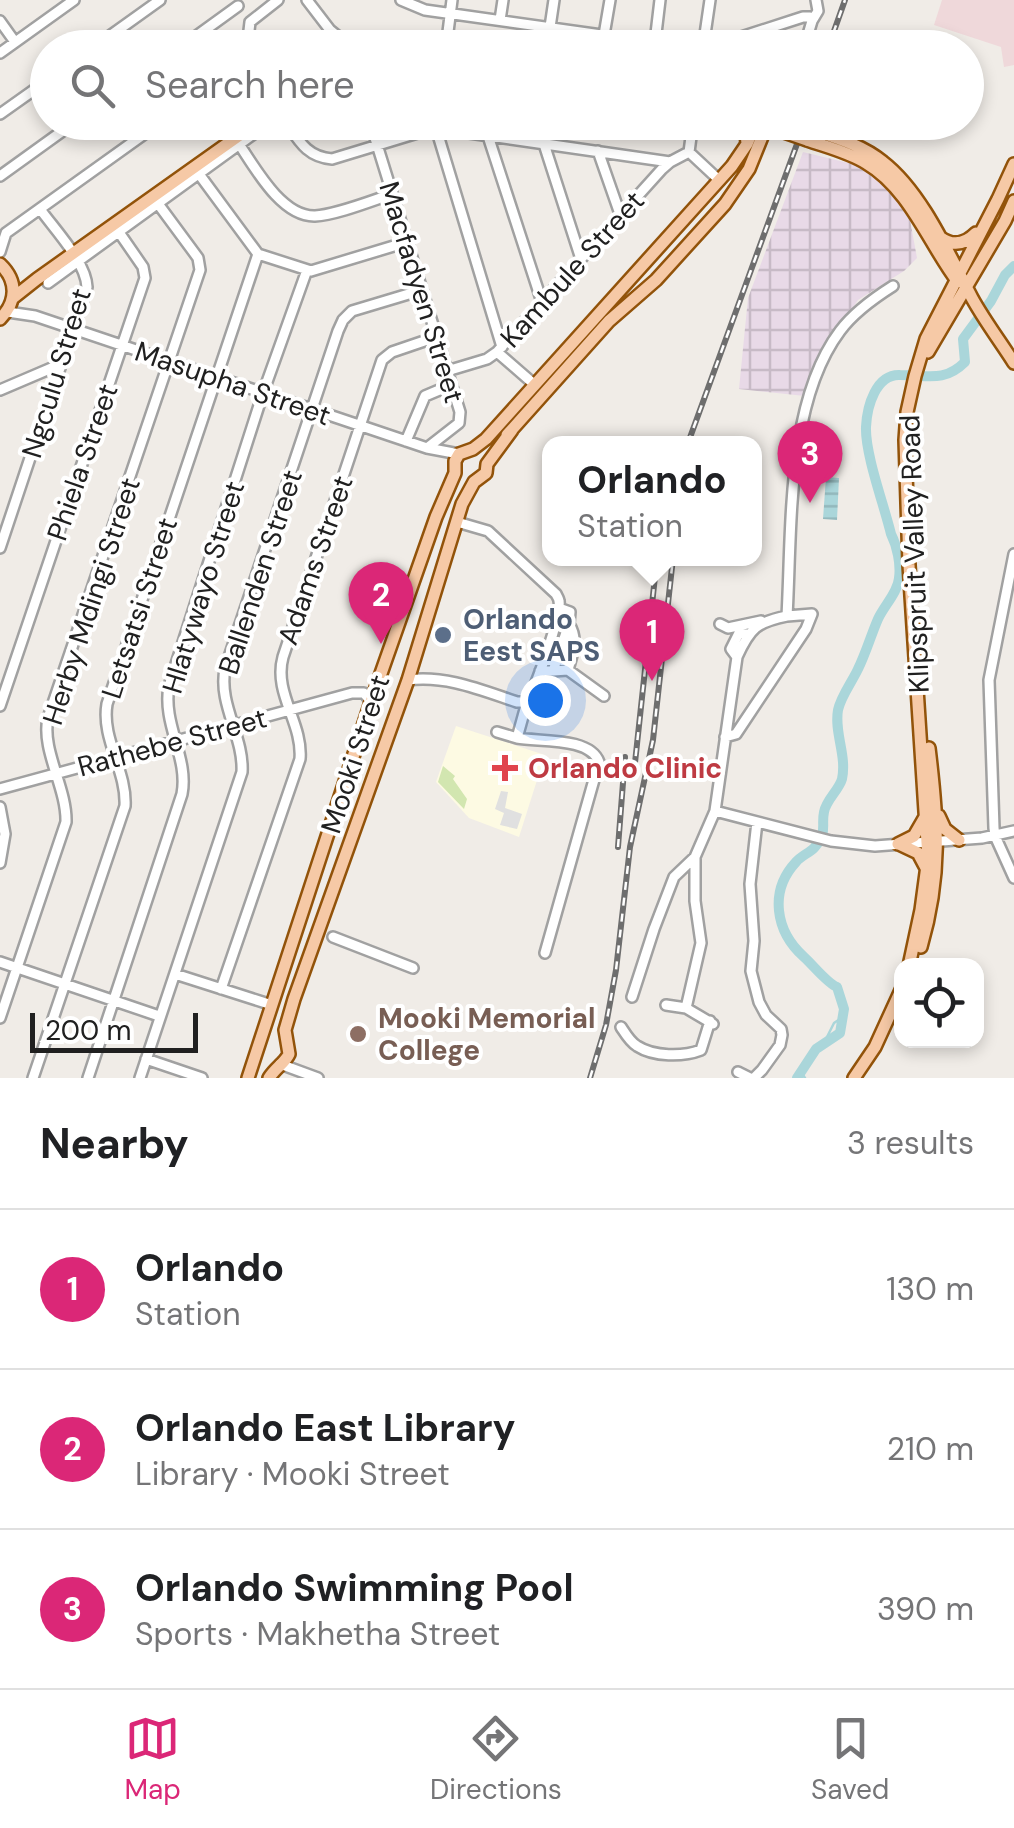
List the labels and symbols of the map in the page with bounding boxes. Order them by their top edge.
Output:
street label: Macfadyen Street [370,177,473,407]
street label: Kambule Street [492,183,653,355]
street label: Ngculu Street [13,284,100,463]
street label: Masupha Street [130,333,336,434]
street label: Phiela Street [38,379,127,545]
street label: Klipspruit Valley Road [891,414,938,694]
pin: 3 [778,420,842,503]
street label: Ballenden Street [210,465,311,679]
street label: Adams Street [269,471,362,650]
street label: Herby Mdingi Street [34,473,149,729]
street label: Hlatywayo Street [154,477,253,698]
street label: Letsatsi Street [93,513,186,703]
pin: 2 [348,562,414,644]
pin: 1 [620,598,684,681]
place label: Orlando Eest SAPS [463,601,600,670]
marker: Orlando Eest SAPS [432,624,454,646]
street label: Mooki Street [312,670,398,838]
your location [520,675,571,726]
street label: Rathebe Street [74,699,271,785]
place label: Orlando Clinic [528,750,722,787]
marker: Orlando Clinic [492,755,518,781]
place label: Mooki Memorial College [378,1000,596,1069]
scale bar [30,1008,198,1052]
marker: Mooki Memorial College [347,1023,369,1045]

